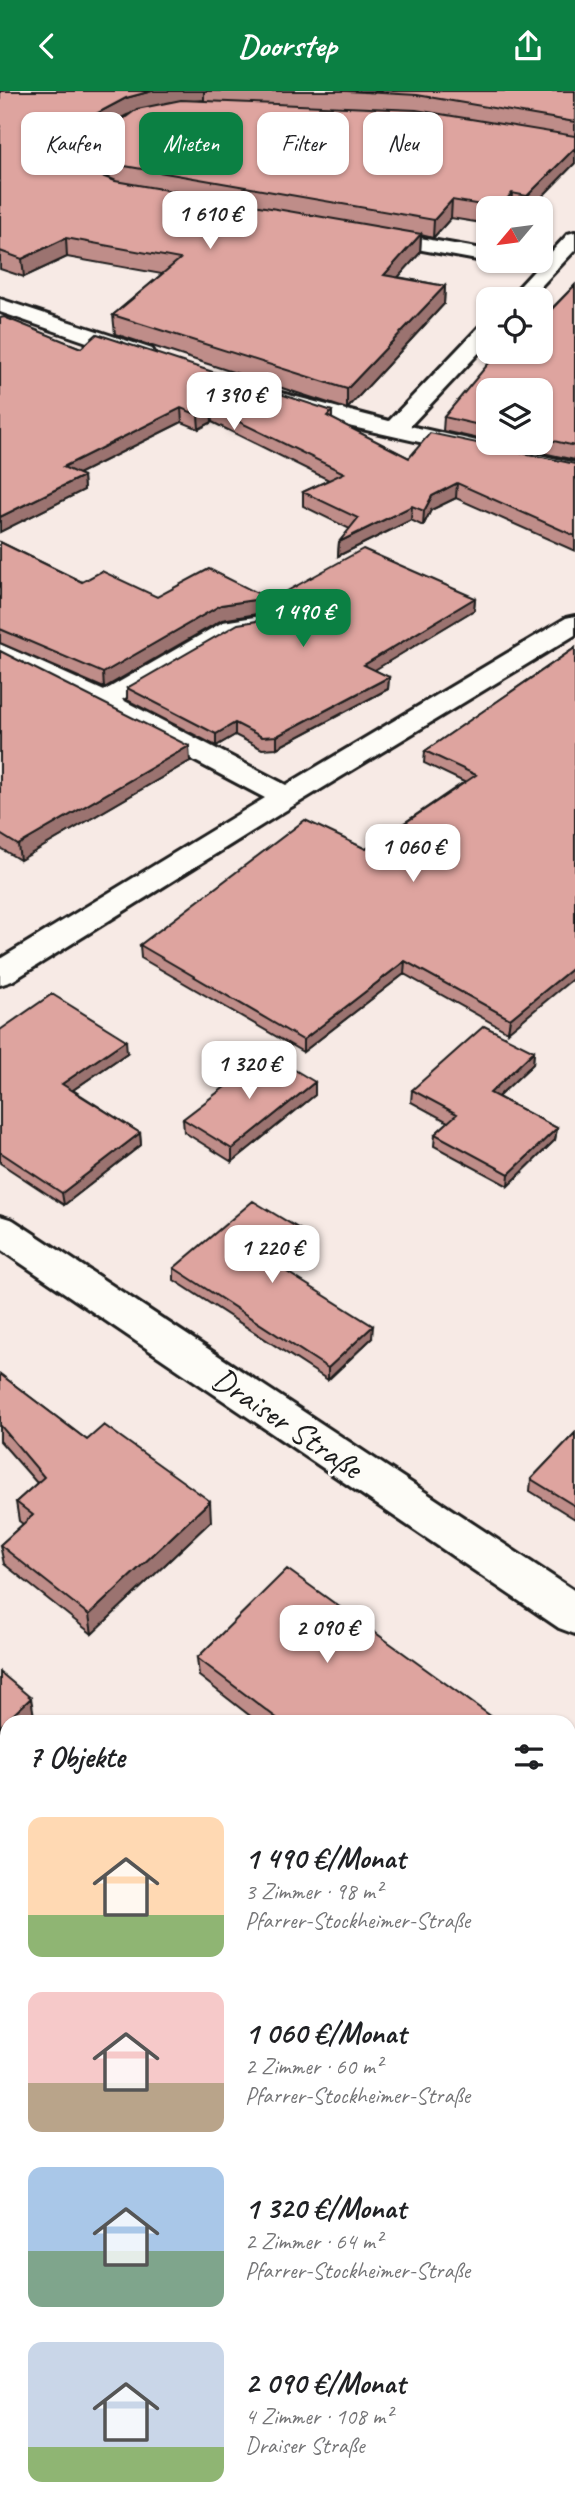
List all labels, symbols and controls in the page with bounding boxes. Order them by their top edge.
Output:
text: Doorstep [238,25,337,66]
icon: back [28,27,66,65]
icon: share [509,27,547,65]
chip: Kaufen [21,112,125,175]
chip: Mieten [139,112,243,175]
chip: Filter [257,112,349,175]
chip: Neu [363,112,443,175]
pin: 1 610 € [145,191,275,251]
north arrow [476,196,553,273]
map controls [476,196,553,455]
text: 1 610 € [178,199,242,228]
button: locate [476,287,553,364]
pin: 1 390 € [169,373,299,432]
button: layers [476,378,553,455]
text: 1 390 € [203,380,265,409]
pin: 1 490 € [238,589,368,649]
text: 1 490 € [272,597,334,626]
pin: 1 060 € [348,825,478,884]
text: 1 060 € [381,832,445,861]
pin: 1 320 € [184,1041,314,1101]
text: 1 320 € [218,1049,280,1078]
pin: 1 220 € [207,1225,337,1285]
text: 1 220 € [241,1233,303,1262]
street label: Draiser Straße [205,1358,372,1489]
pin: 2 090 € [262,1605,392,1665]
text: 2 090 € [296,1613,358,1642]
text: 7 Objekte [28,1738,125,1776]
icon: filters [510,1738,548,1776]
text: 1 490 €/Monat [245,1839,405,1877]
icon: home [84,1845,168,1929]
text: 3 Zimmer · 98 m² [245,1877,382,1906]
text: Pfarrer-Stockheimer-Straße [245,1906,470,1935]
text: 1 060 €/Monat [245,2014,406,2052]
icon: home [84,2020,168,2104]
text: 2 Zimmer · 60 m² [245,2052,382,2081]
text: Pfarrer-Stockheimer-Straße [245,2081,470,2110]
text: 1 320 €/Monat [245,2189,406,2227]
icon: home [84,2195,168,2279]
text: 2 Zimmer · 64 m² [245,2227,382,2256]
text: Pfarrer-Stockheimer-Straße [245,2256,470,2285]
text: 2 090 €/Monat [245,2364,405,2402]
icon: home [84,2370,168,2454]
text: 4 Zimmer · 108 m² [245,2402,392,2431]
text: Draiser Straße [245,2431,364,2460]

